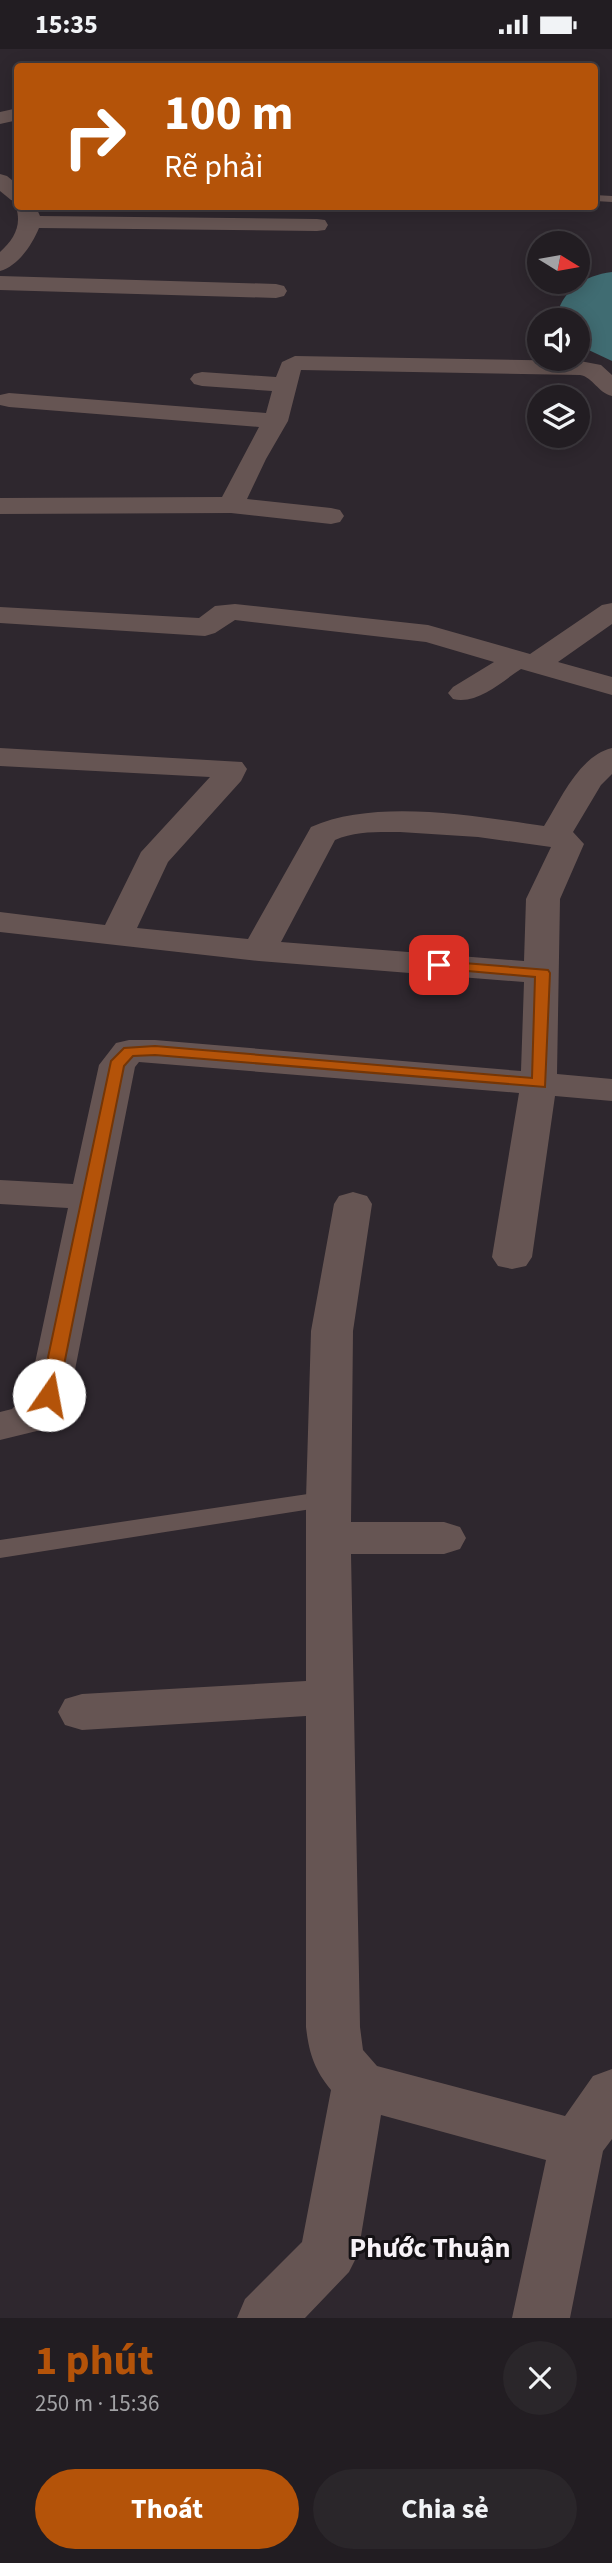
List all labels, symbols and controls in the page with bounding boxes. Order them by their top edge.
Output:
text: 15:35 [35,6,98,43]
text: 100 m [164,79,293,149]
icon: right [49,91,140,182]
text: Rẽ phải [164,144,263,190]
north arrow [527,231,590,294]
map controls [527,231,590,448]
button: sound [527,308,590,371]
button: layers [527,385,590,448]
pin [409,935,469,995]
icon: arrive [420,946,458,984]
position arrow [12,1358,86,1432]
district label: Phước Thuận [349,2228,511,2268]
text: 1 phút [35,2331,154,2391]
button: close [503,2341,577,2415]
text: 250 m · 15:36 [35,2387,159,2420]
button: Thoát [35,2469,299,2549]
button: Chia sẻ [313,2469,577,2549]

